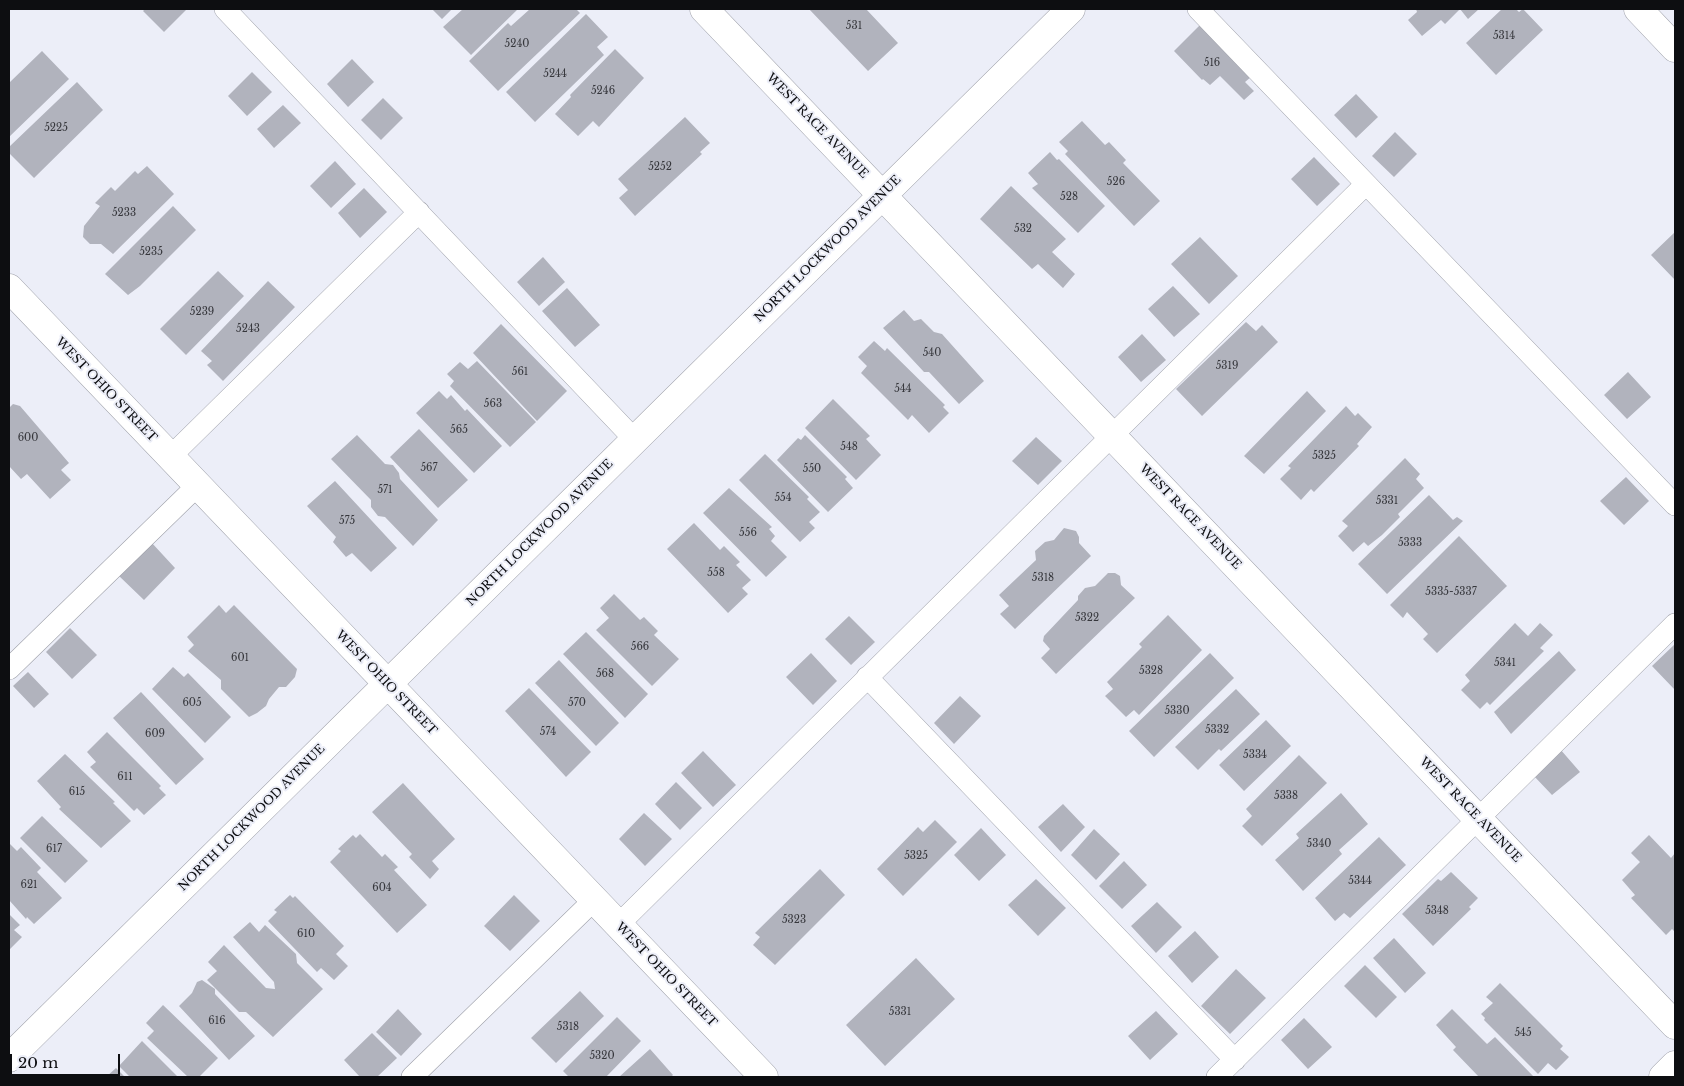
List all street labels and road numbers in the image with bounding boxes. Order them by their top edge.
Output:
street label: WEST RACE AVENUE [763,71,871,181]
street label: NORTH LOCKWOOD AVENUE [752,173,904,325]
street label: WEST OHIO STREET [52,335,160,445]
street label: NORTH LOCKWOOD AVENUE [464,457,616,609]
street label: WEST RACE AVENUE [1136,462,1244,572]
street label: WEST OHIO STREET [332,628,440,738]
street label: NORTH LOCKWOOD AVENUE [176,742,328,894]
street label: WEST RACE AVENUE [1416,755,1524,865]
street label: WEST OHIO STREET [612,920,720,1030]

